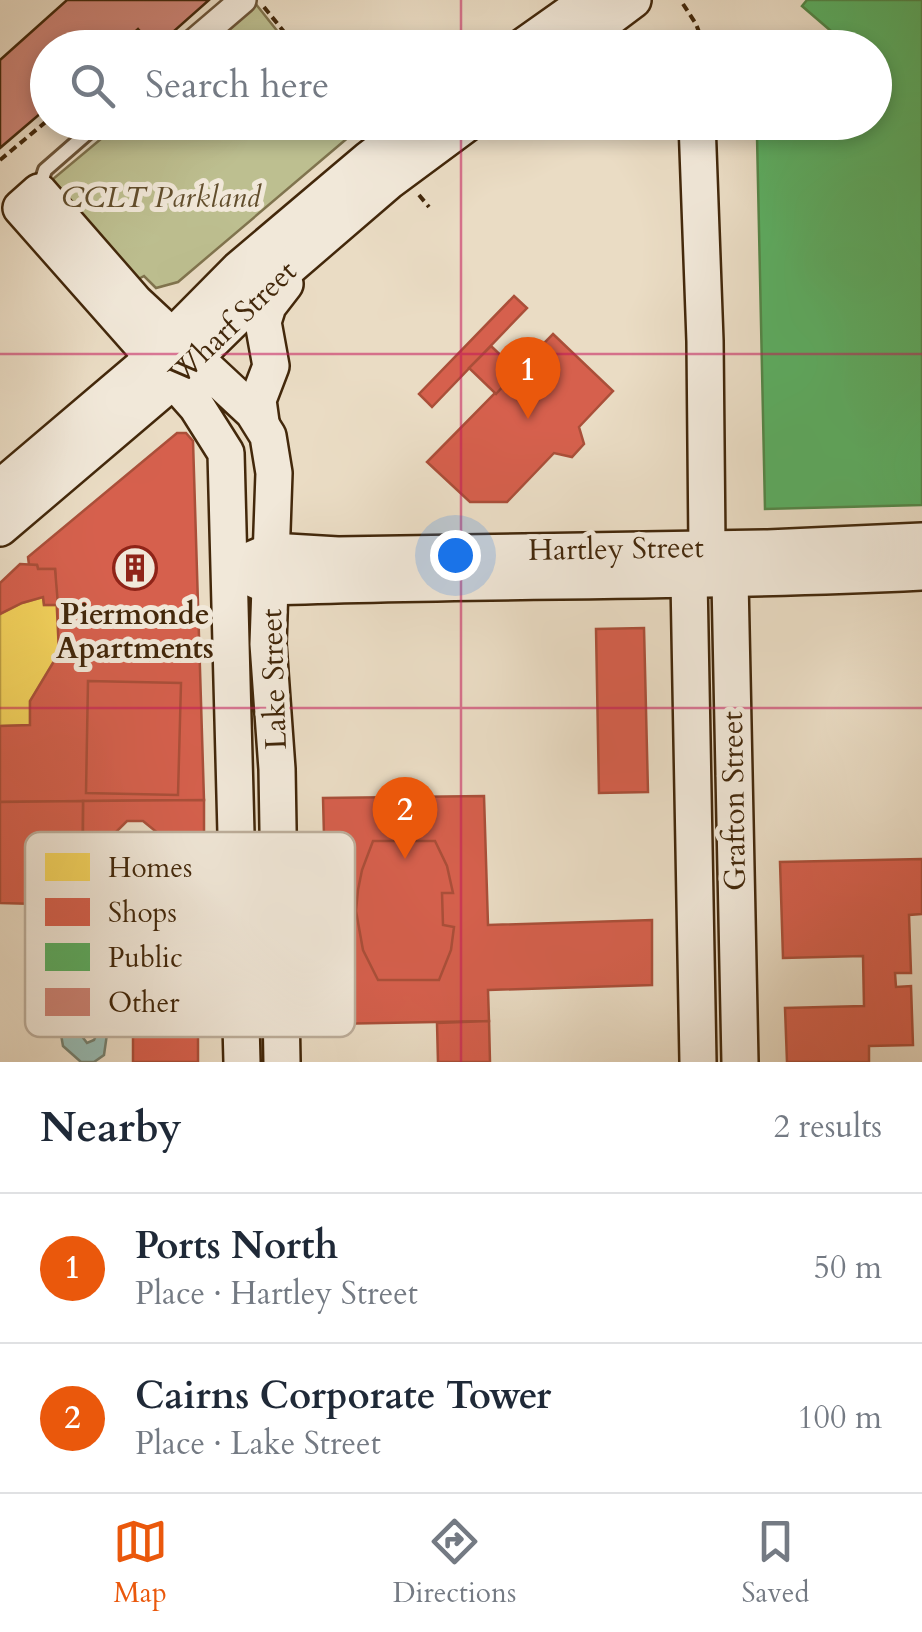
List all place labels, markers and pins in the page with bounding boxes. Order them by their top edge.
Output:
pin: 1 [496,336,560,419]
building icon: Piermonde Apartments [112,545,158,591]
place label: Piermonde Apartments [56,594,214,669]
pin: 2 [372,776,438,859]

